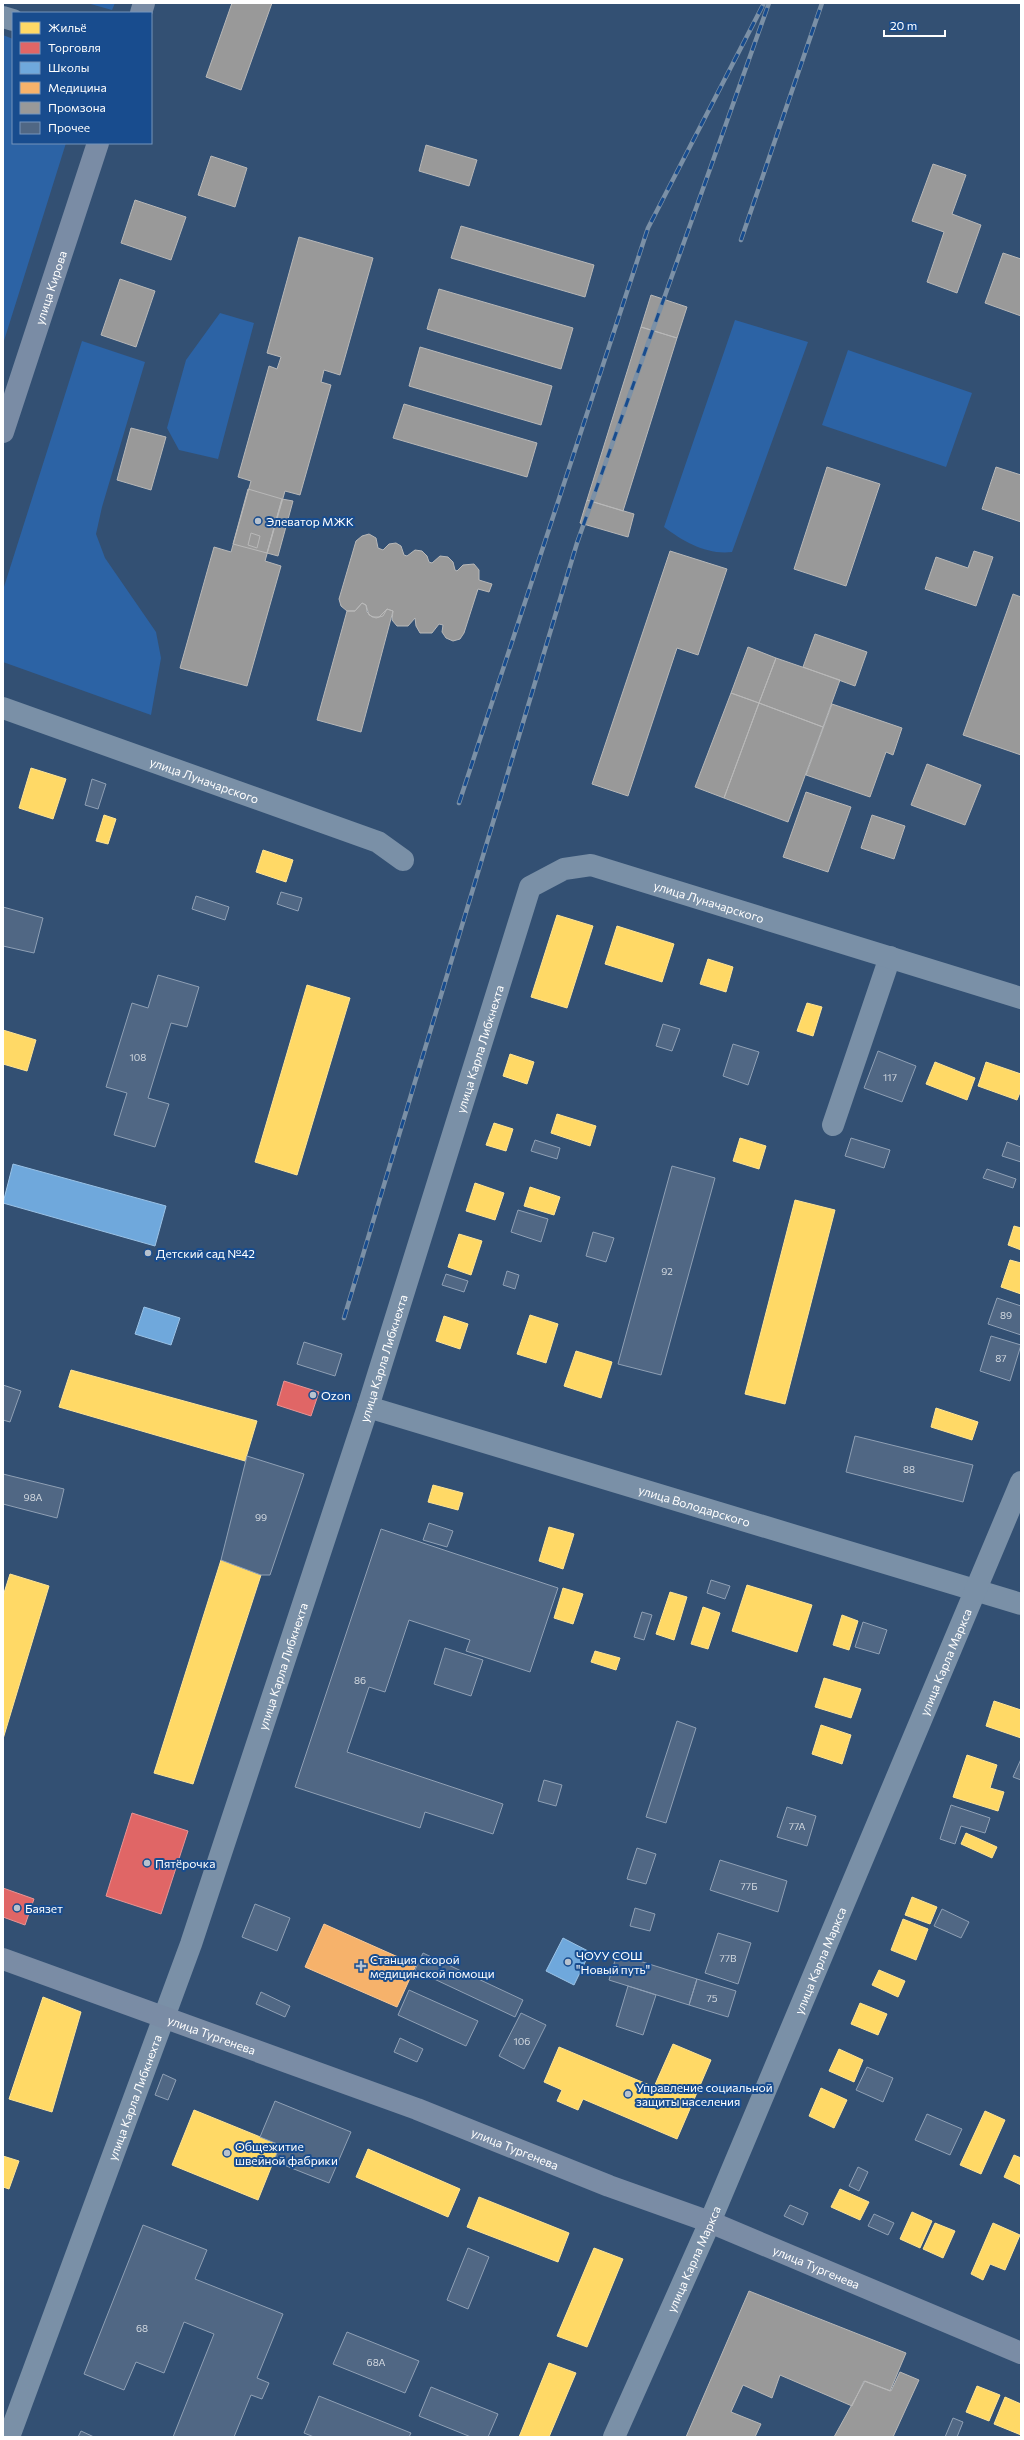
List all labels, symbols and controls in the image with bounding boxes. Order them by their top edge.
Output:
legend [12,12,152,144]
scale bar [884,12,945,38]
text: 20 m [890,18,917,32]
text: Жильё [48,20,87,34]
text: Торговля [48,40,101,54]
text: Школы [48,60,89,74]
text: Медицина [48,80,107,94]
text: Промзона [48,100,106,114]
text: Прочее [48,120,90,134]
street label: улица Кирова [32,249,69,326]
place label: Элеватор МЖК [266,514,354,528]
marker: Элеватор МЖК [253,516,263,526]
street label: улица Луначарского [148,754,261,806]
street label: улица Луначарского [652,878,766,925]
street label: улица Карла Либкнехта [453,983,506,1115]
house number: 108 [130,1051,146,1063]
house number: 117 [883,1071,897,1083]
place label: Детский сад №42 [156,1246,255,1260]
marker: Детский сад №42 [143,1248,153,1258]
house number: 92 [661,1265,673,1277]
street label: улица Карла Либкнехта [357,1293,410,1424]
house number: 89 [1000,1309,1012,1321]
house number: 87 [995,1352,1007,1364]
place label: Ozon [321,1388,351,1402]
marker: Ozon [308,1390,318,1400]
house number: 88 [903,1463,915,1475]
street label: улица Володарского [637,1482,752,1529]
house number: 98А [24,1491,42,1503]
house number: 99 [255,1511,267,1523]
street label: улица Карла Либкнехта [255,1601,310,1732]
street label: улица Карла Маркса [917,1606,974,1718]
house number: 86 [354,1674,366,1686]
house number: 77А [789,1820,805,1832]
place label: Пятёрочка [155,1856,215,1870]
marker: Пятёрочка [142,1858,152,1868]
house number: 77Б [741,1880,757,1892]
place label: Баязет [25,1901,63,1915]
marker: Баязет [12,1903,22,1913]
street label: улица Карла Маркса [791,1905,849,2016]
place label: ЧОУУ СОШ "Новый путь" [576,1948,650,1976]
place label: Станция скорой медицинской помощи [370,1952,495,1980]
house number: 77В [719,1952,737,1964]
marker: ЧОУУ СОШ "Новый путь" [563,1957,573,1967]
marker: Станция скорой медицинской помощи [355,1960,367,1972]
house number: 75 [707,1992,718,2004]
street label: улица Тургенева [166,2012,258,2057]
street label: улица Карла Либкнехта [105,2033,164,2162]
house number: 106 [514,2035,530,2047]
place label: Управление социальной защиты населения [636,2080,773,2108]
marker: Управление социальной защиты населения [623,2089,633,2099]
street label: улица Тургенева [469,2125,561,2172]
place label: Общежитие швейной фабрики [235,2139,338,2167]
marker: Общежитие швейной фабрики [222,2148,232,2158]
street label: улица Карла Маркса [664,2204,723,2314]
street label: улица Тургенева [771,2242,862,2291]
house number: 68 [136,2322,148,2334]
house number: 68А [367,2356,385,2368]

